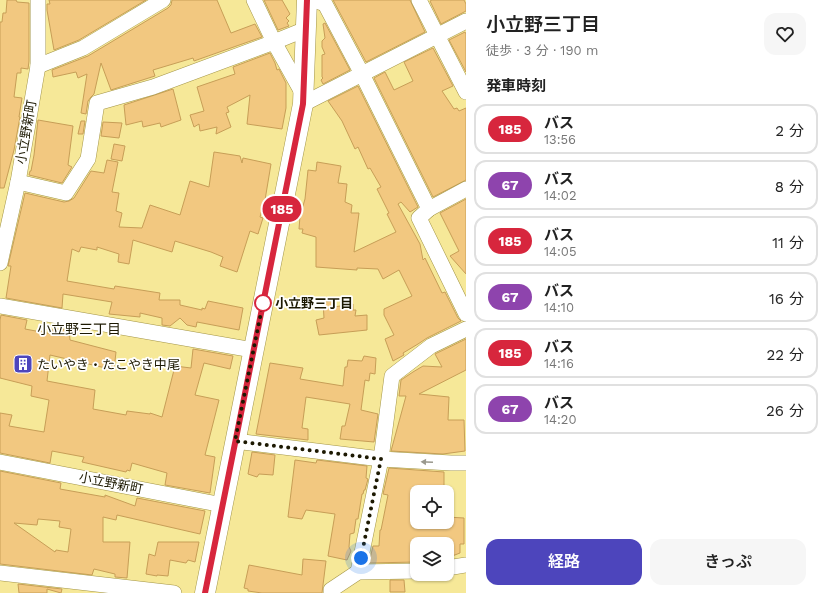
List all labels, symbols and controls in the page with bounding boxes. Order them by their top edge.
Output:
text: 小立野三丁目 [486,13,600,36]
button: heart [764,13,806,55]
text: 徒歩 · 3 分 · 190 m [486,43,598,58]
text: 発車時刻 [486,77,546,95]
street label: 小立野新町 [13,99,39,165]
text: バス [544,114,574,132]
text: 185 [499,121,521,137]
text: 2 分 [775,122,804,140]
text: 13:56 [544,132,576,147]
text: バス [544,170,574,188]
text: 67 [502,177,518,193]
text: 8 分 [775,178,804,196]
text: 14:02 [544,188,577,203]
line badge: 185 [259,196,305,222]
text: 185 [271,201,293,217]
text: バス [544,226,574,244]
text: 185 [499,233,521,249]
text: 11 分 [772,234,804,252]
text: 14:05 [544,244,577,259]
text: バス [544,282,574,300]
text: 67 [502,289,518,305]
text: 16 分 [769,290,804,308]
marker: 小立野三丁目 [254,294,272,312]
place label: 小立野三丁目 [275,296,353,311]
text: 14:10 [544,300,574,315]
district label: 小立野三丁目 [37,321,121,337]
text: バス [544,338,574,356]
text: 185 [499,345,521,361]
text: 22 分 [766,346,804,364]
building icon: たいやき・たこやき中尾 [12,353,34,375]
text: 14:16 [544,356,574,371]
place label: たいやき・たこやき中尾 [37,357,180,372]
text: バス [544,394,574,412]
text: 67 [502,401,518,417]
text: 26 分 [766,402,804,420]
text: 14:20 [544,412,577,427]
one-way arrow [421,458,433,465]
street label: 小立野新町 [78,469,144,497]
map controls [410,485,454,581]
button: locate [410,485,454,529]
button: layers [410,537,454,581]
button: 経路 [486,539,642,585]
button: きっぷ [650,539,806,585]
your location [351,548,371,568]

